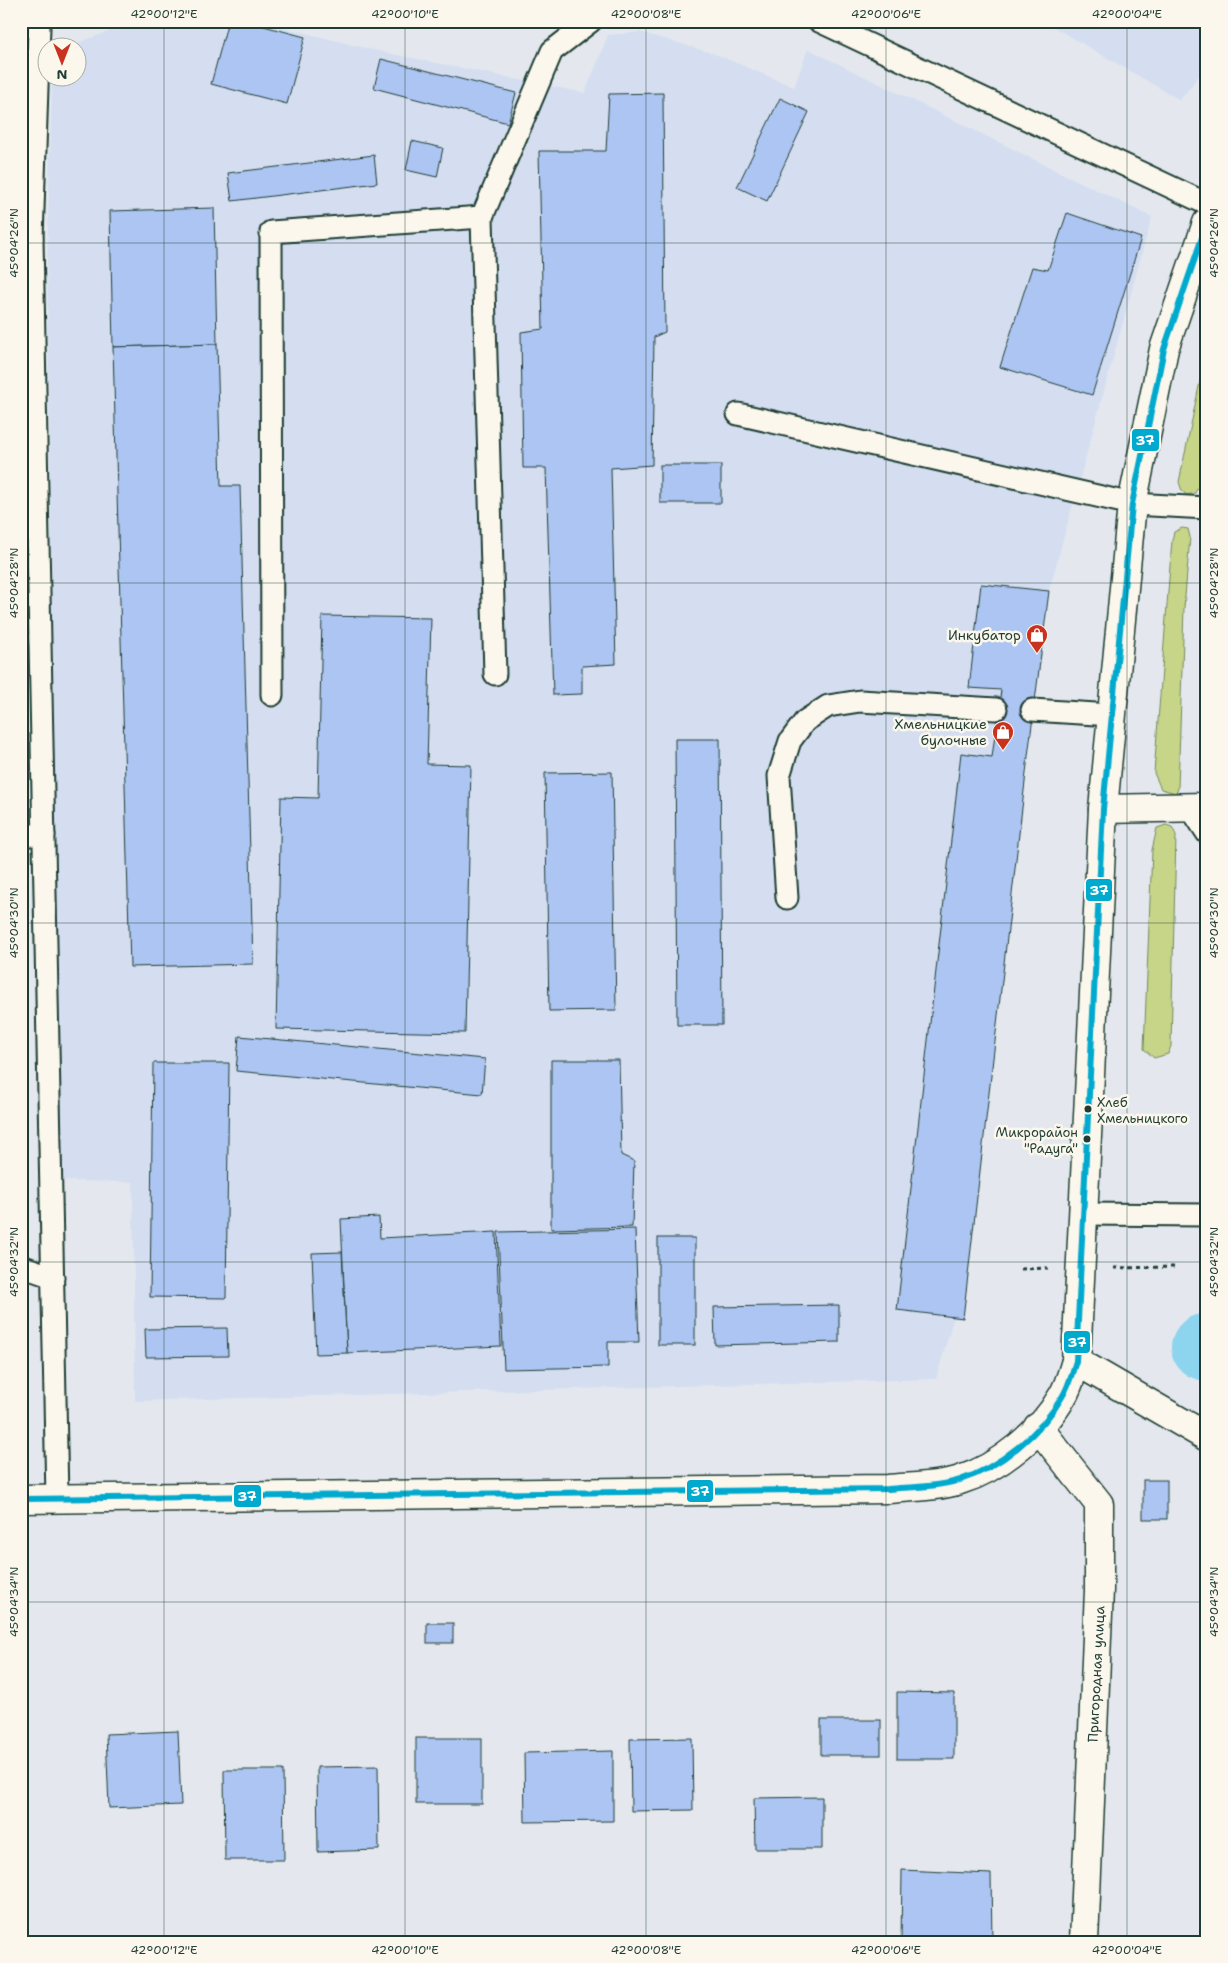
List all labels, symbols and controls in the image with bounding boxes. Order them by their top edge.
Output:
text: 42°00'12"E [131,6,197,22]
text: 42°00'10"E [371,6,439,22]
text: 42°00'08"E [611,6,681,22]
text: 42°00'06"E [851,6,921,22]
text: 42°00'04"E [1092,6,1162,22]
north arrow [38,38,88,88]
text: N [56,66,68,84]
text: 45°04'26"N [6,208,22,278]
text: 45°04'26"N [1206,208,1222,278]
line badge: 37 [1131,428,1160,452]
text: 37 [1135,431,1155,449]
text: 45°04'28"N [6,548,22,618]
text: 45°04'28"N [1206,548,1222,618]
shop icon: Инкубатор [1025,623,1049,654]
place label: Инкубатор [948,626,1021,644]
place label: Хмельницкие булочные [895,715,987,749]
shop icon: Хмельницкие булочные [991,720,1015,751]
line badge: 37 [1085,878,1113,902]
text: 37 [1089,881,1109,899]
text: 45°04'30"N [6,887,22,959]
text: 45°04'30"N [1206,887,1222,959]
place label: Хлеб Хмельницкого [1097,1094,1188,1127]
marker: Хлеб Хмельницкого [1083,1104,1093,1114]
place label: Микрорайон "Радуга" [996,1124,1078,1157]
marker: Микрорайон "Радуга" [1082,1134,1092,1144]
text: 45°04'32"N [6,1227,22,1297]
text: 45°04'32"N [1206,1227,1222,1297]
line badge: 37 [1063,1330,1091,1354]
text: 37 [1067,1333,1087,1351]
line badge: 37 [686,1479,714,1503]
text: 37 [690,1482,710,1500]
line badge: 37 [233,1484,262,1508]
text: 37 [237,1487,257,1505]
text: 45°04'34"N [6,1567,22,1637]
text: 45°04'34"N [1206,1567,1222,1637]
street label: Пригородная улица [1083,1605,1109,1743]
text: 42°00'12"E [131,1942,197,1958]
text: 42°00'10"E [371,1942,439,1958]
text: 42°00'08"E [611,1942,681,1958]
text: 42°00'06"E [851,1942,921,1958]
text: 42°00'04"E [1092,1942,1162,1958]

